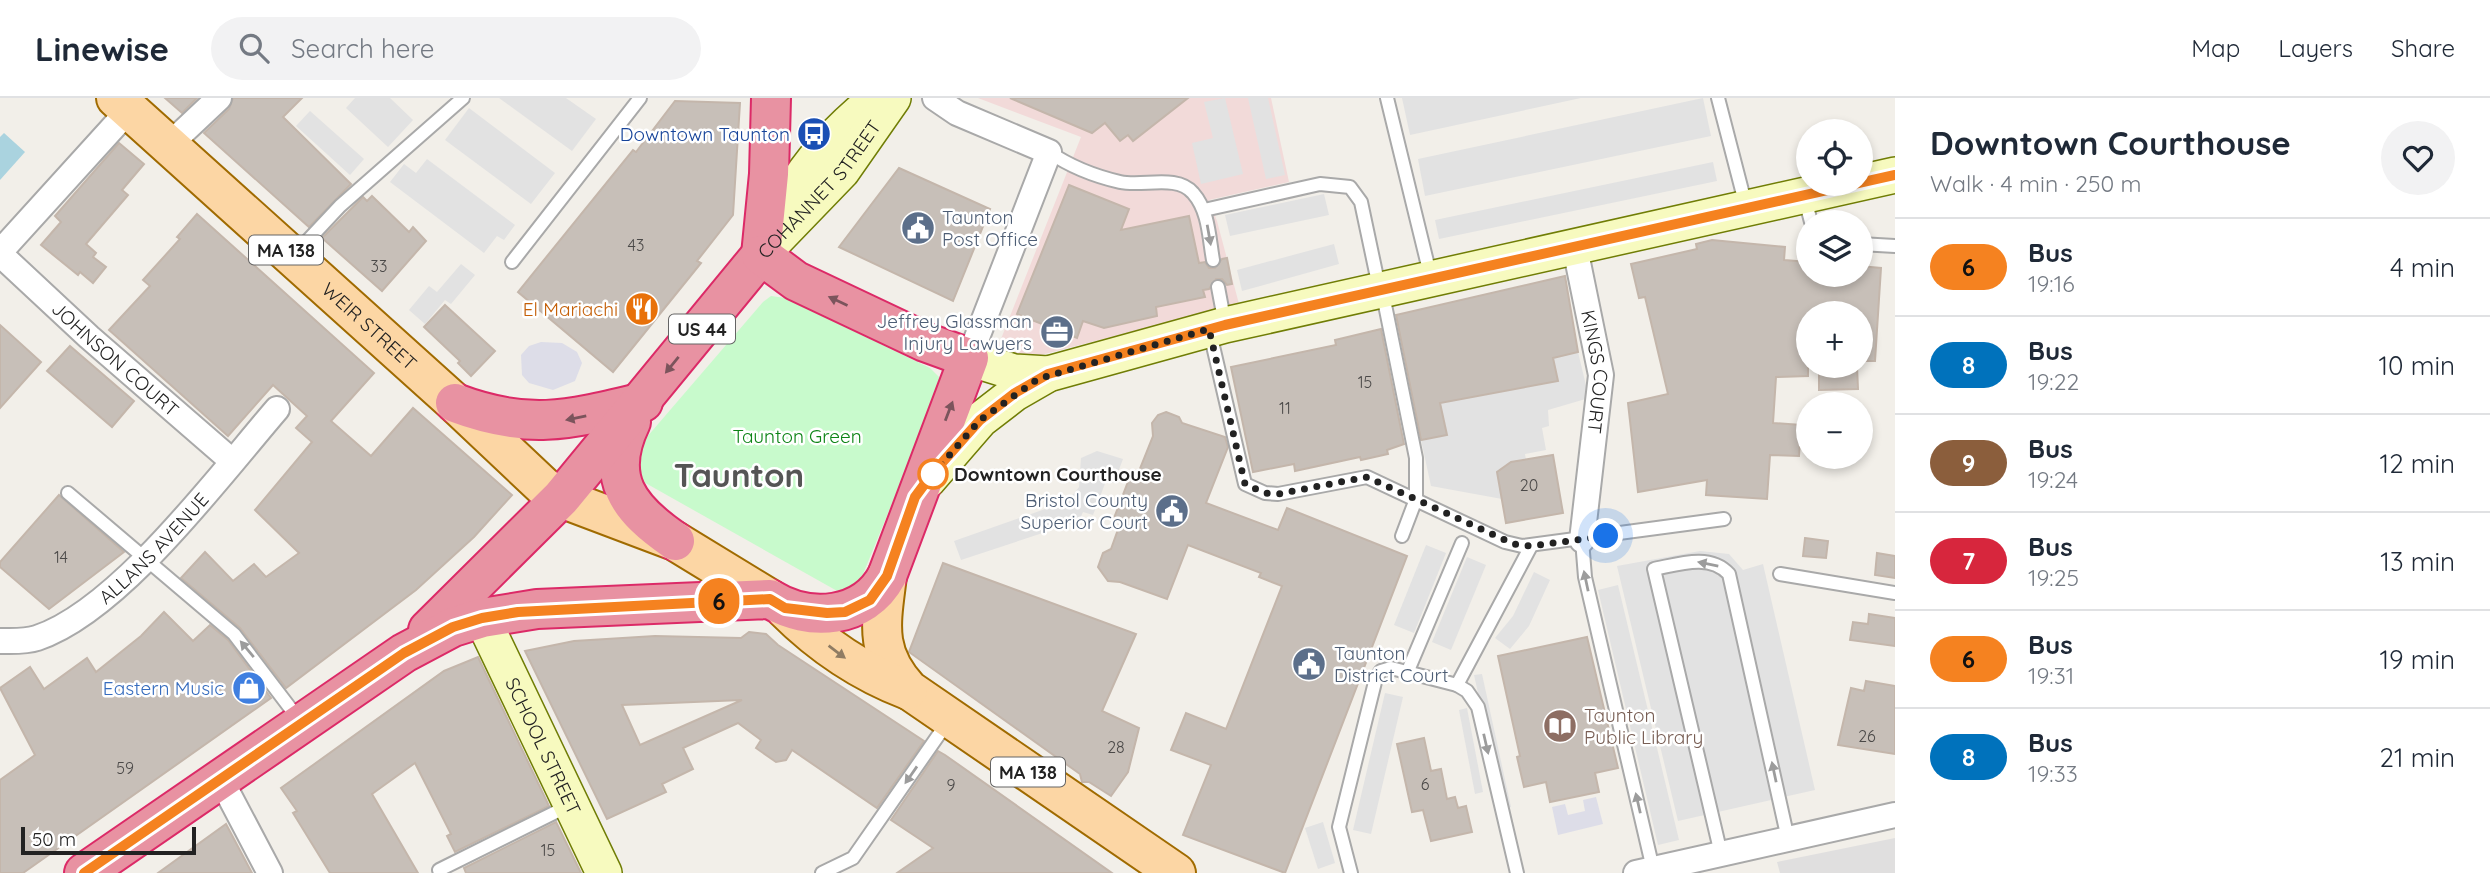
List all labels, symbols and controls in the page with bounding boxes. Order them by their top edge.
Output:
search box [211,17,701,80]
text: Linewise [35,28,169,69]
icon: search [235,29,273,67]
text: Search here [291,32,435,65]
text: Map [2191,33,2240,63]
text: Layers [2278,33,2353,63]
text: Share [2391,33,2455,63]
street label: COHANNET STREET [752,115,886,263]
bus stop icon: Downtown Taunton [795,115,833,153]
map controls [1796,119,1873,469]
button: locate [1796,119,1873,196]
button: heart [2381,121,2455,195]
place label: Downtown Taunton [620,122,790,146]
text: Downtown Courthouse [1930,122,2291,163]
text: Walk · 4 min · 250 m [1930,169,2141,198]
place label: Taunton Post Office [942,205,1038,251]
public building icon: Taunton Post Office [899,209,937,247]
button: layers [1796,210,1873,287]
one-way arrow [1203,224,1214,246]
house number: 43 [628,235,644,255]
road number: MA 138 [249,236,323,265]
text: Bus [2028,236,2073,269]
text: 4 min [2390,251,2455,284]
text: 6 [1962,252,1975,282]
house number: 33 [371,256,387,276]
text: 19:16 [2028,269,2075,298]
street label: WEIR STREET [317,277,422,375]
restaurant icon: El Mariachi [623,290,661,328]
one-way arrow [828,295,848,307]
street label: JOHNSON COURT [47,296,184,422]
place label: El Mariachi [523,297,618,321]
button: + [1796,301,1873,378]
street label: KINGS COURT [1576,308,1614,435]
place label: Jeffrey Glassman Injury Lawyers [876,309,1032,355]
office icon: Jeffrey Glassman Injury Lawyers [1038,313,1076,351]
road number: US 44 [669,314,735,344]
text: Bus [2028,334,2073,367]
text: 10 min [2379,349,2455,382]
text: 8 [1962,350,1975,380]
one-way arrow [665,357,680,374]
text: 19:22 [2028,367,2079,396]
house number: 15 [1358,372,1372,392]
button: − [1796,392,1873,469]
house number: 11 [1279,398,1291,418]
one-way arrow [943,400,954,421]
one-way arrow [565,412,587,423]
park label: Taunton Green [732,424,862,448]
text: Bus [2028,432,2073,465]
text: 12 min [2380,447,2455,480]
text: 9 [1962,448,1975,478]
district label: Taunton [674,454,804,495]
marker: Downtown Courthouse [918,459,948,489]
place label: Downtown Courthouse [954,462,1162,486]
text: 19:24 [2028,465,2078,494]
house number: 20 [1520,475,1538,495]
street label: ALLANS AVENUE [94,488,214,609]
place label: Bristol County Superior Court [1020,488,1148,534]
public building icon: Bristol County Superior Court [1153,492,1191,530]
your location [1588,518,1623,553]
text: Bus [2028,530,2073,563]
text: 13 min [2380,545,2455,578]
text: 7 [1962,546,1975,576]
house number: 14 [54,547,68,567]
one-way arrow [1697,558,1719,569]
text: 19:25 [2028,563,2079,592]
one-way arrow [1581,570,1592,592]
line badge: 6 [696,578,742,624]
text: 6 [712,586,726,616]
text: Bus [2028,628,2073,661]
one-way arrow [240,641,255,658]
place label: Taunton District Court [1334,641,1448,687]
text: 19 min [2379,643,2455,676]
text: 6 [1962,644,1975,674]
one-way arrow [828,645,846,659]
public building icon: Taunton District Court [1290,645,1328,683]
text: 19:31 [2028,661,2074,690]
shop icon: Eastern Music [230,669,268,707]
street label: SCHOOL STREET [500,674,586,819]
place label: Eastern Music [103,676,224,700]
place label: Taunton Public Library [1584,703,1703,749]
library icon: Taunton Public Library [1541,707,1579,745]
house number: 26 [1858,726,1876,746]
text: Bus [2028,726,2073,759]
one-way arrow [1481,733,1492,755]
house number: 28 [1107,737,1125,757]
text: 21 min [2380,741,2455,774]
text: 8 [1962,742,1975,772]
house number: 59 [116,758,134,778]
road number: MA 138 [991,758,1065,786]
text: 19:33 [2028,759,2078,788]
one-way arrow [1768,761,1779,783]
one-way arrow [904,766,918,784]
house number: 6 [1421,774,1430,794]
house number: 9 [947,775,956,795]
one-way arrow [1632,792,1643,814]
scale bar [21,824,196,856]
text: 50 m [32,827,76,851]
house number: 15 [541,840,555,860]

